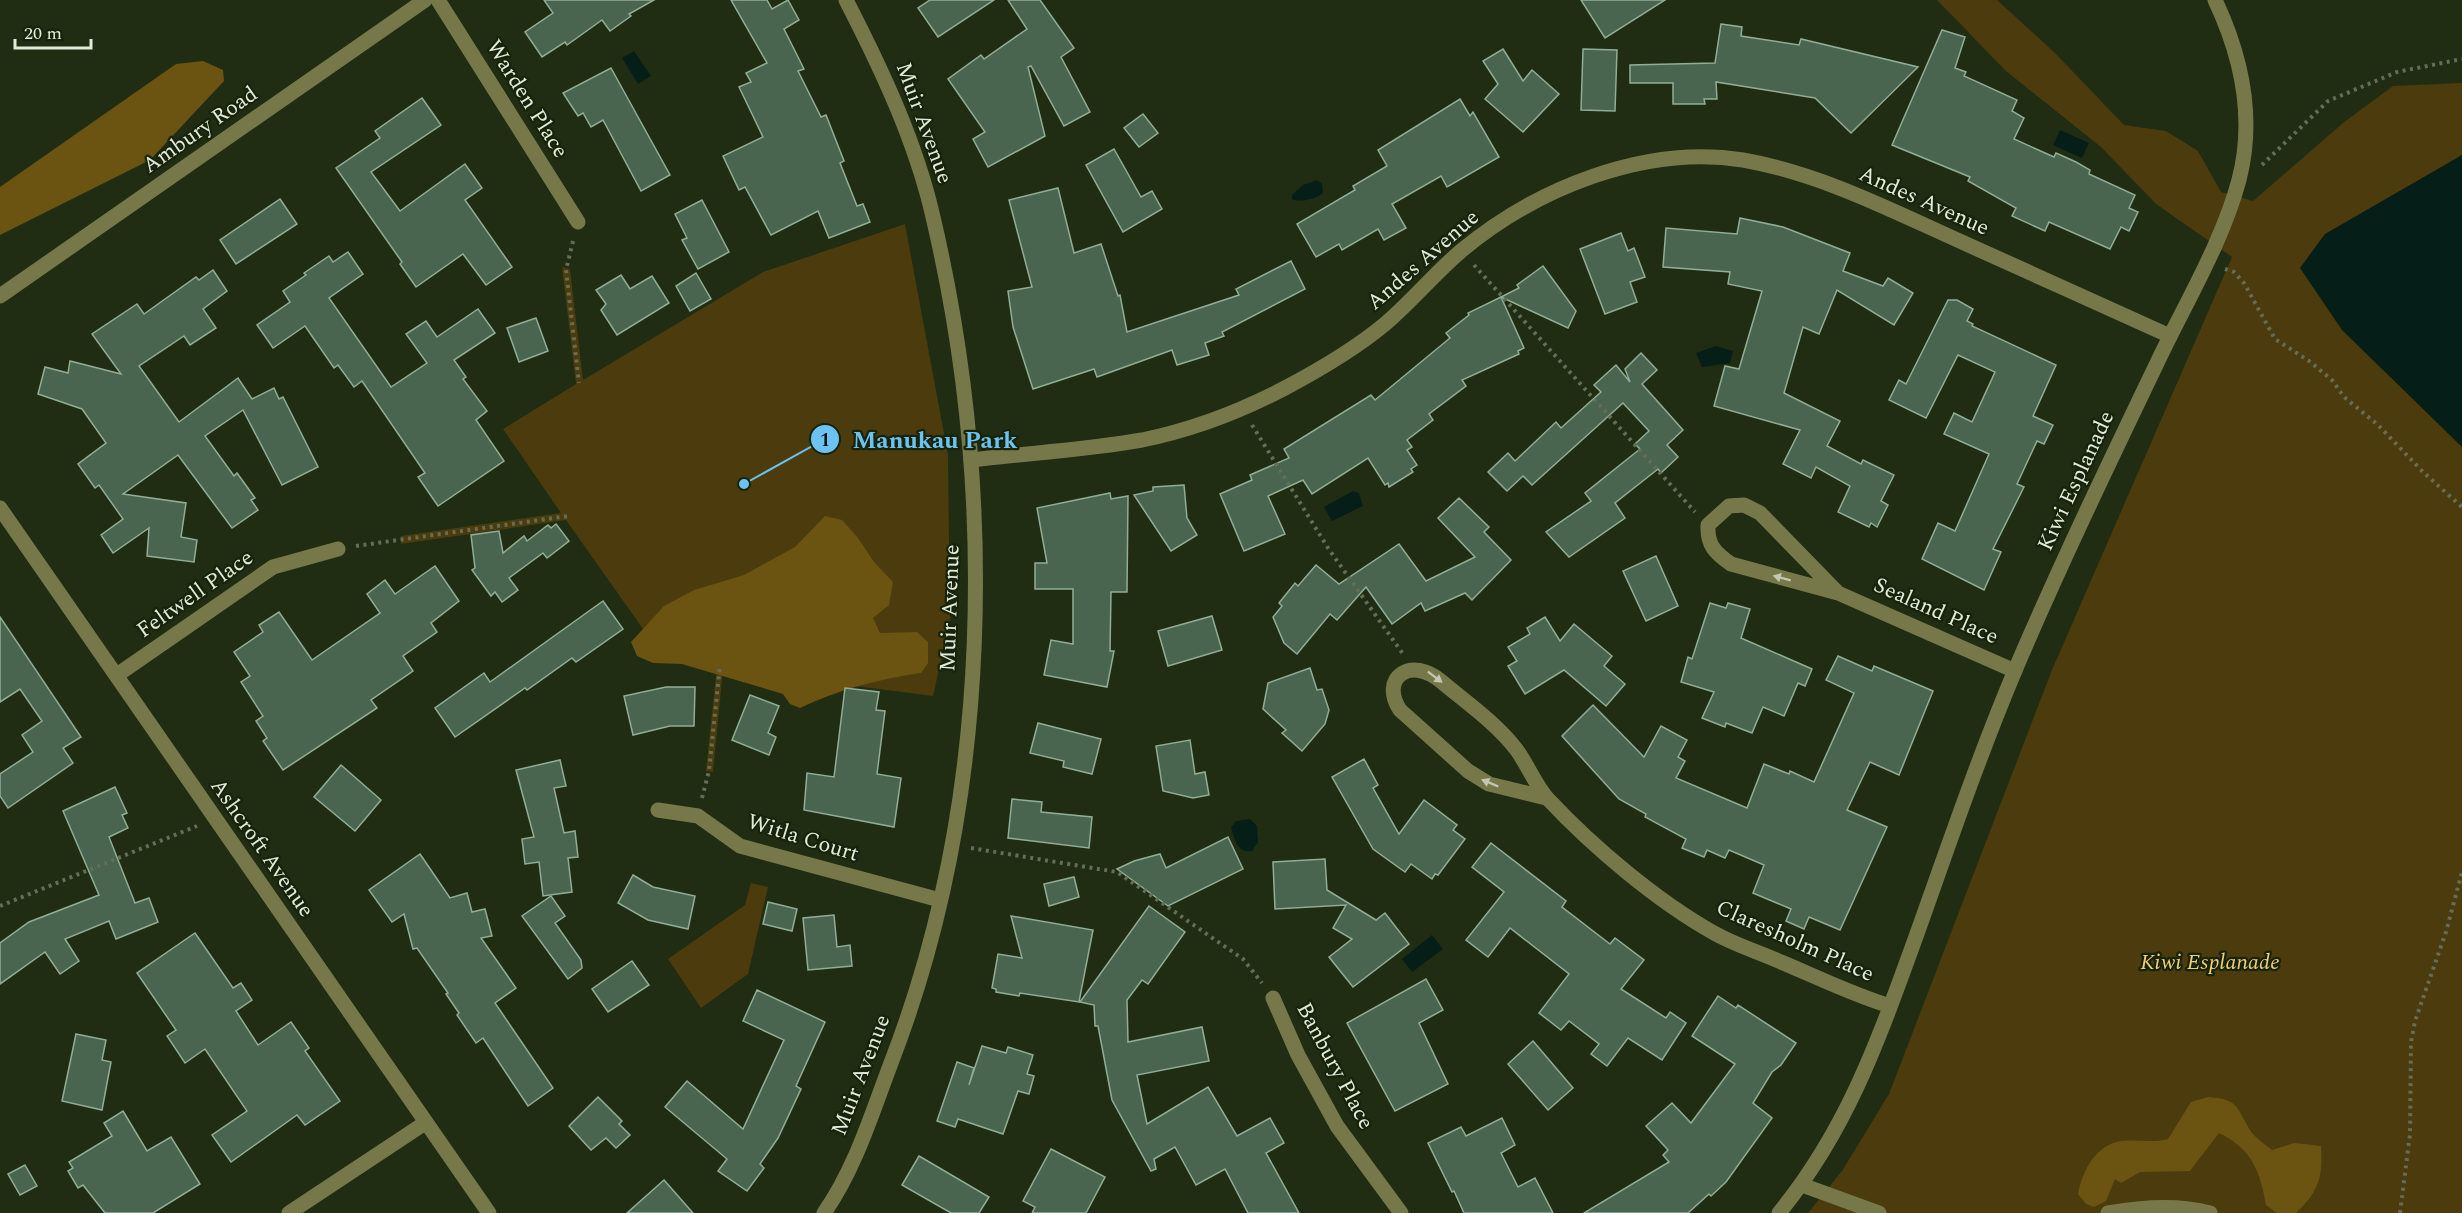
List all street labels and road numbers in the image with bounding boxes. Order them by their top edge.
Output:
street label: Warden Place [477,33,577,165]
street label: Muir Avenue [887,58,961,188]
street label: Ambury Road [136,78,264,182]
street label: Andes Avenue [1853,157,1995,245]
street label: Andes Avenue [1359,202,1487,318]
street label: Kiwi Esplanade [2029,405,2123,557]
street label: Feltwell Place [130,542,260,646]
street label: Muir Avenue [931,544,969,672]
street label: Sealand Place [1868,569,2004,653]
street label: Ashcroft Avenue [202,772,322,924]
street label: Witla Court [743,805,863,871]
street label: Claresholm Place [1711,891,1879,991]
street label: Banbury Place [1288,997,1382,1135]
street label: Muir Avenue [823,1010,899,1140]

